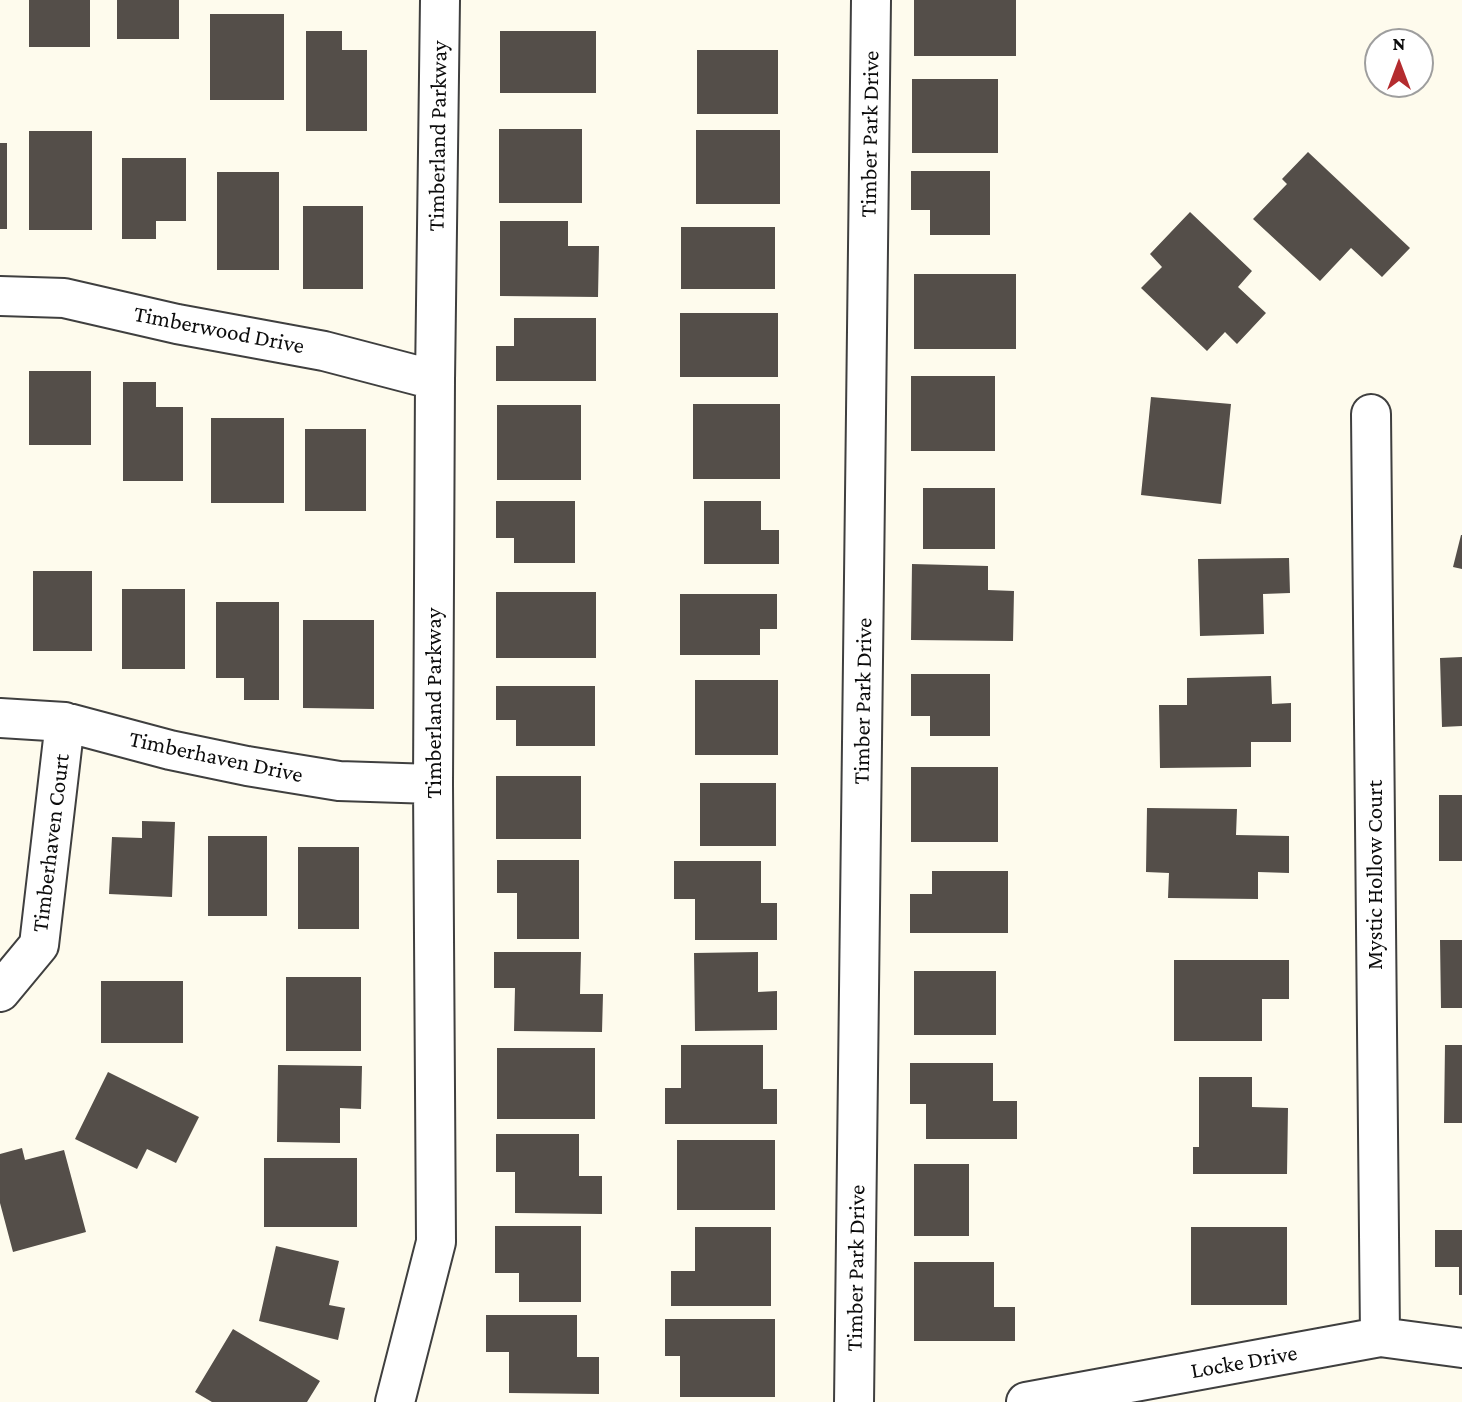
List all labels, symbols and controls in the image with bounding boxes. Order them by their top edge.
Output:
north arrow [1364,28,1434,98]
text: N [1393,33,1405,54]
street label: Timberland Parkway [423,40,453,232]
street label: Timber Park Drive [855,50,885,218]
street label: Timberwood Drive [131,300,307,360]
street label: Timberland Parkway [420,608,448,798]
street label: Timber Park Drive [848,617,878,785]
street label: Timberhaven Drive [127,725,305,789]
street label: Timberhaven Court [26,752,76,934]
street label: Mystic Hollow Court [1361,780,1389,970]
street label: Timber Park Drive [841,1184,871,1352]
street label: Locke Drive [1189,1339,1299,1385]

